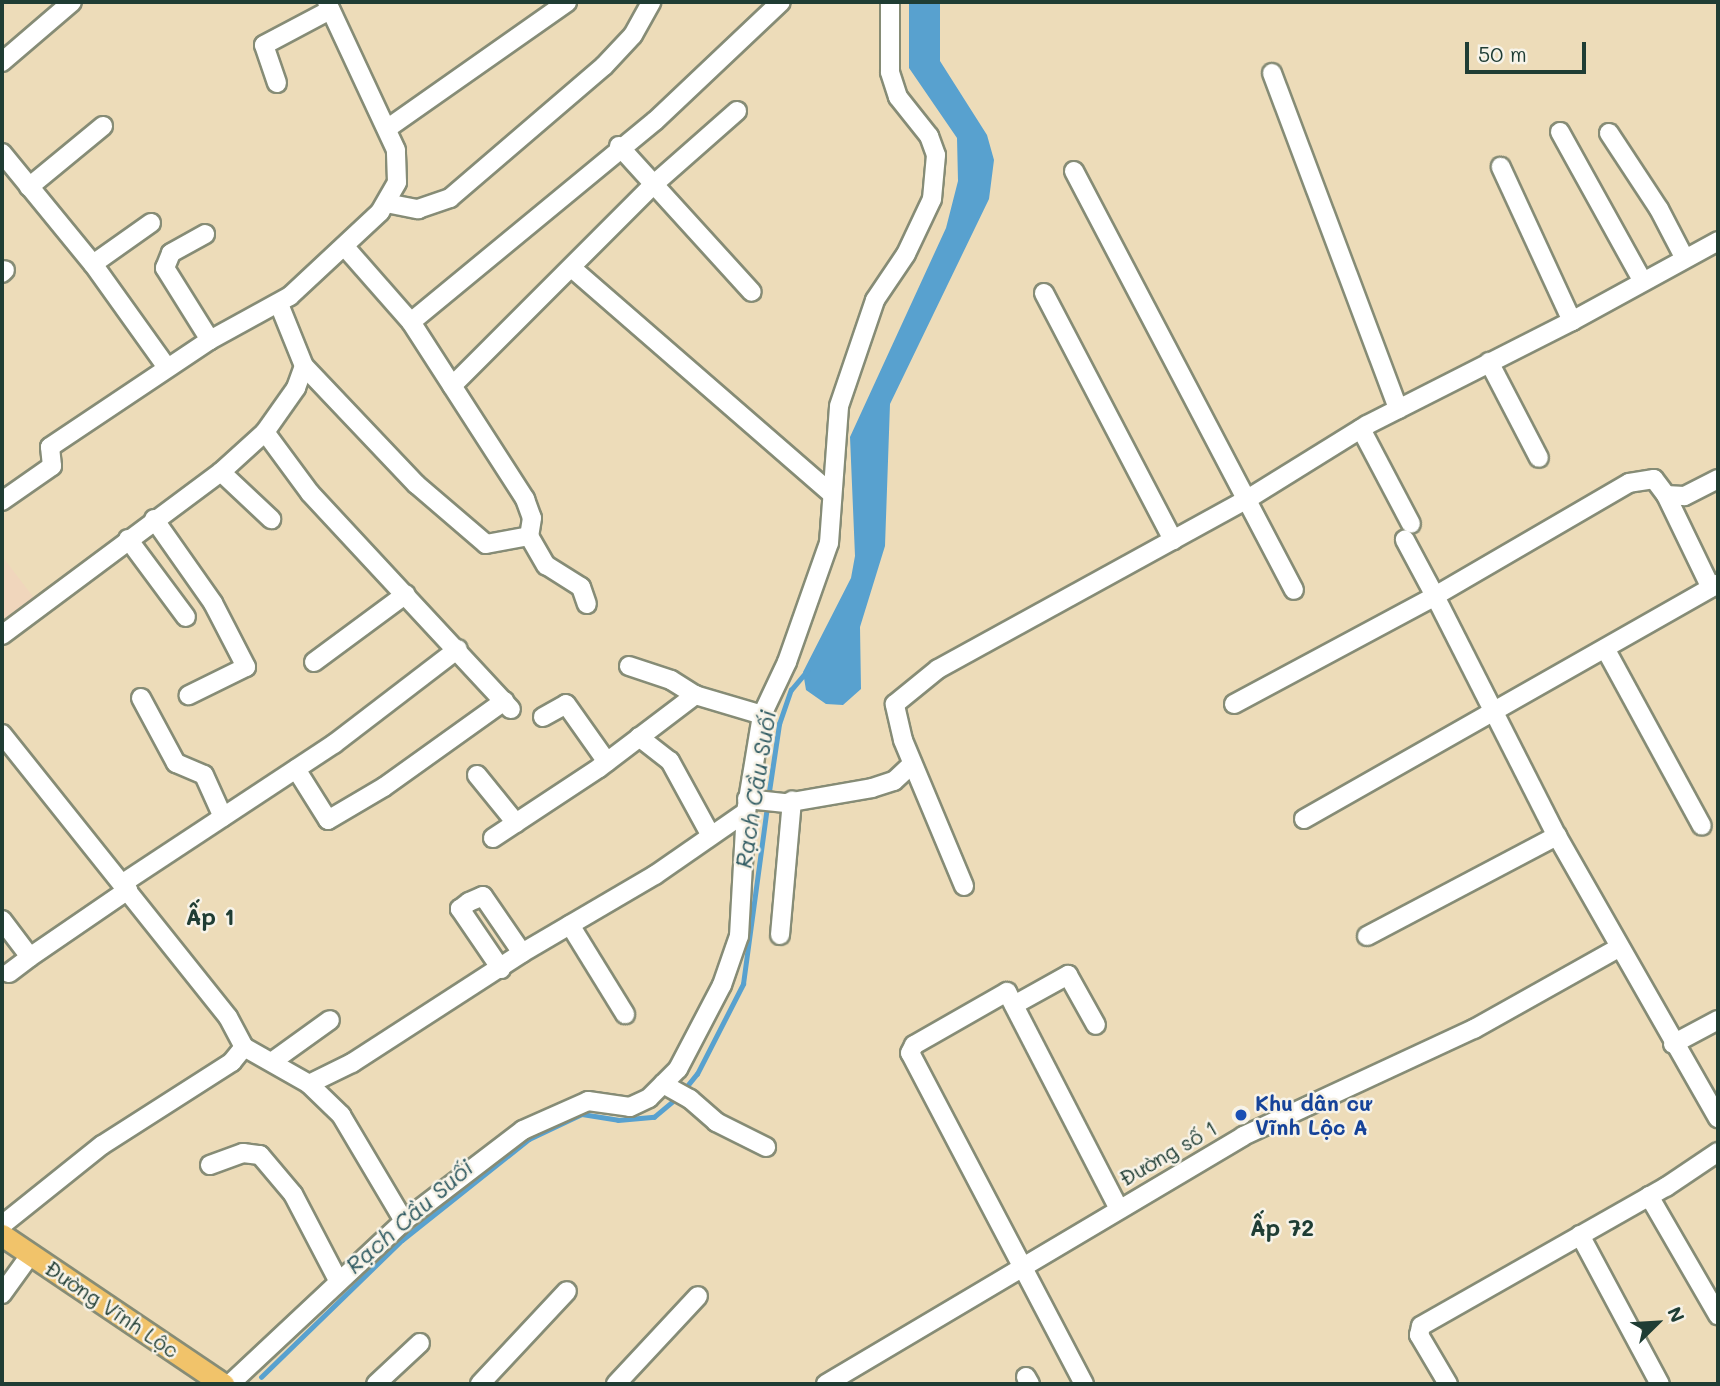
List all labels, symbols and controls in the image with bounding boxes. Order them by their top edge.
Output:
scale bar [1468,28,1589,72]
text: 50 m [1478,40,1527,67]
water label: Rạch Cầu Suối [729,708,781,870]
district label: Ấp 1 [186,902,234,930]
place label: Khu dân cư Vĩnh Lộc A [1255,1090,1371,1140]
marker: Khu dân cư Vĩnh Lộc A [1233,1107,1249,1123]
street label: Đường số 1 [1115,1115,1221,1191]
water label: Rạch Cầu Suối [340,1153,478,1279]
district label: Ấp 72 [1250,1213,1314,1241]
street label: Đường Vĩnh Lộc [40,1255,184,1363]
north arrow [1622,1288,1692,1358]
text: N [1662,1303,1691,1326]

